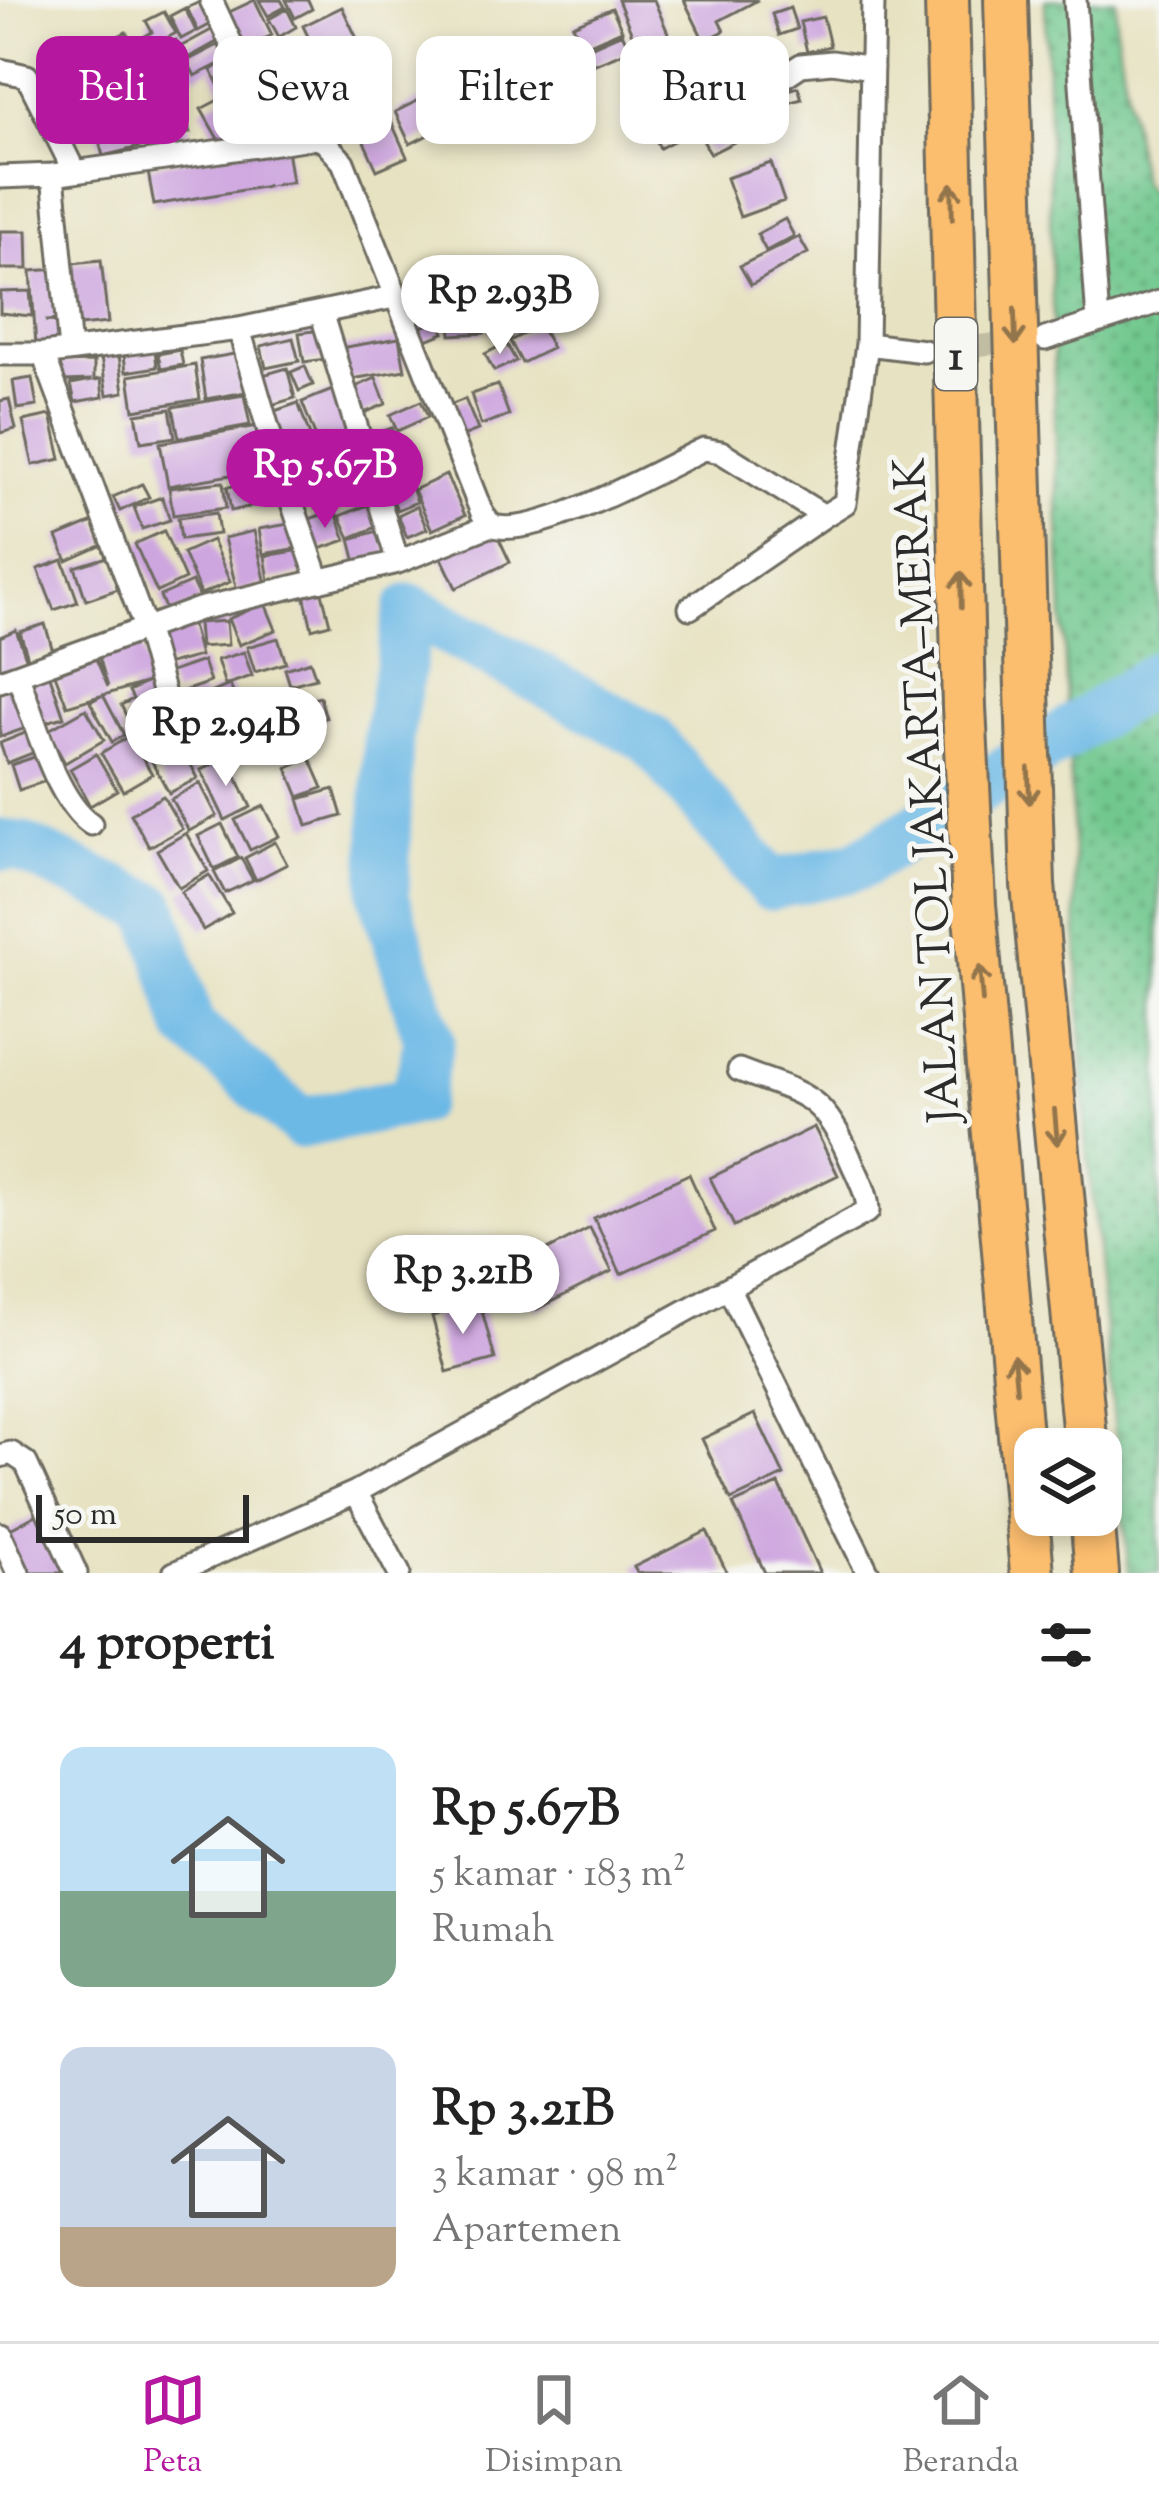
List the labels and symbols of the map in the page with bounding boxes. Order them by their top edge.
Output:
one-way arrow [941,182,964,221]
pin: Rp 2.93B [376,255,624,357]
one-way arrow [1004,307,1027,346]
road number: 1 [935,318,977,390]
pin: Rp 5.67B [201,429,449,531]
street label: JALAN TOL JAKARTA–MERAK [881,455,981,1127]
one-way arrow [950,571,973,610]
pin: Rp 2.94B [102,687,350,789]
one-way arrow [1018,766,1041,805]
one-way arrow [969,965,992,1004]
one-way arrow [1045,1107,1068,1146]
pin: Rp 3.21B [339,1235,587,1337]
one-way arrow [1003,1354,1026,1393]
scale bar [36,1489,249,1542]

